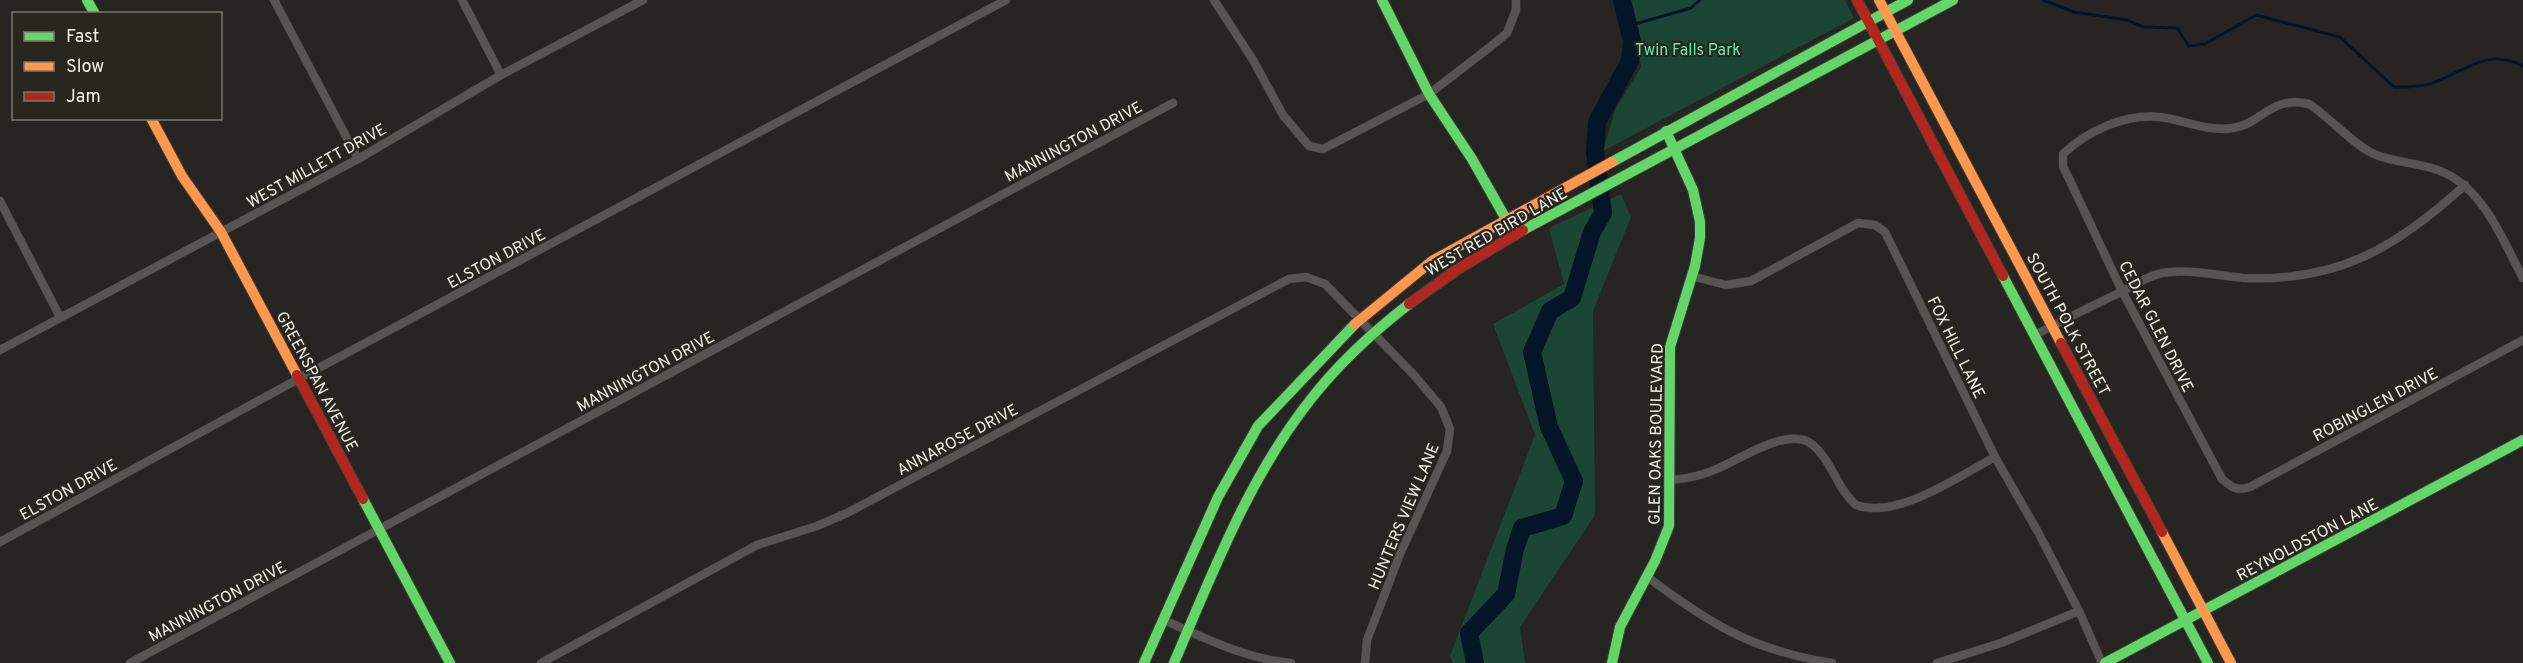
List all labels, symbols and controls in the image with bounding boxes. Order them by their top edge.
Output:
legend [12,12,222,120]
text: Fast [66,26,99,49]
park label: Twin Falls Park [1635,41,1741,61]
text: Slow [66,56,104,79]
text: Jam [66,86,101,109]
street label: MANNINGTON DRIVE [1002,98,1146,188]
street label: WEST MILLETT DRIVE [244,120,390,213]
street label: WEST RED BIRD LANE [1423,184,1571,281]
street label: ELSTON DRIVE [444,225,550,294]
street label: SOUTH POLK STREET [2021,250,2113,400]
street label: CEDAR GLEN DRIVE [2113,258,2197,396]
street label: FOX HILL LANE [1922,294,1989,402]
street label: GREENSPAN AVENUE [271,308,362,455]
street label: MANNINGTON DRIVE [574,328,718,418]
street label: GLEN OAKS BOULEVARD [1645,343,1669,525]
street label: ROBINGLEN DRIVE [2310,364,2442,447]
street label: ANNAROSE DRIVE [894,400,1022,481]
street label: HUNTERS VIEW LANE [1365,441,1445,593]
street label: ELSTON DRIVE [17,456,121,526]
street label: REYNOLDSTON LANE [2234,495,2382,587]
street label: MANNINGTON DRIVE [146,558,290,648]

